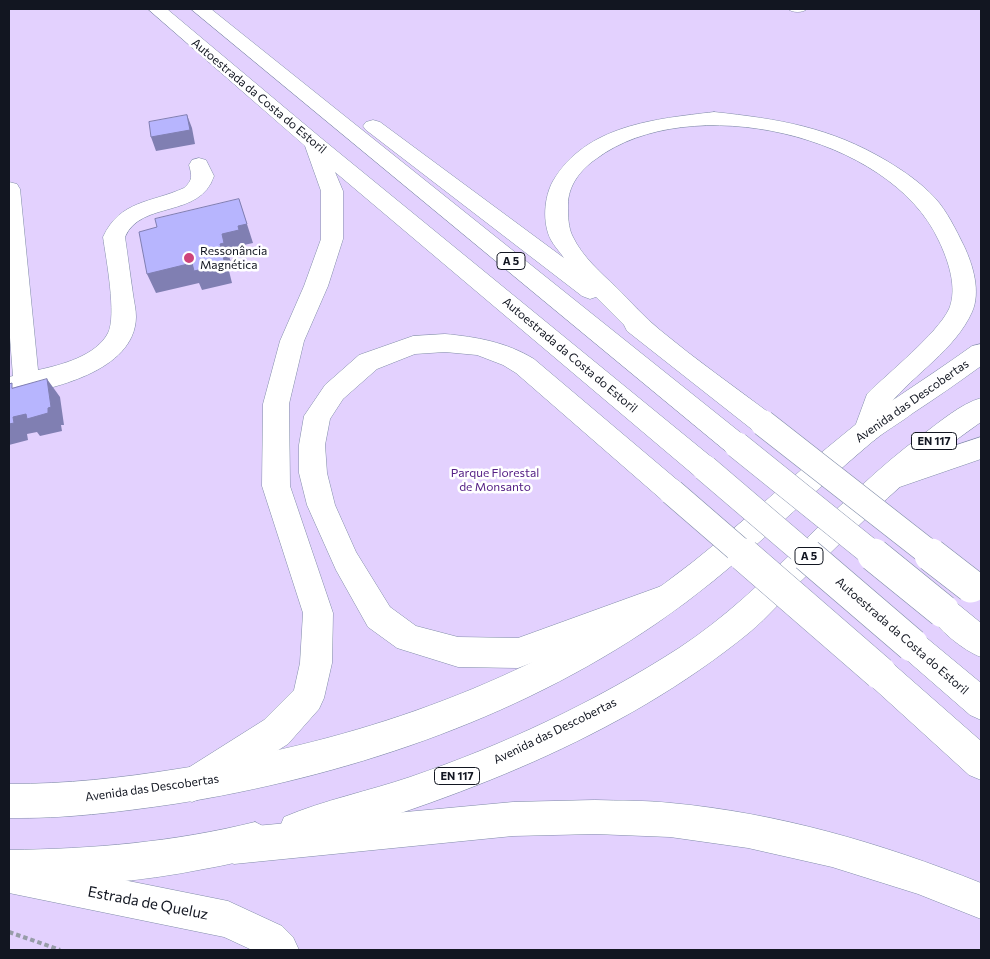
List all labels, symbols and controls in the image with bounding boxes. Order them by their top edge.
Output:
street label: Autoestrada da Costa do Estoril [189,35,329,157]
place label: Ressonância Magnética [200,244,267,272]
marker: Ressonância Magnética [182,251,196,265]
road number: A 5 [497,252,525,270]
street label: Autoestrada da Costa do Estoril [500,294,640,416]
street label: Avenida das Descobertas [853,356,971,446]
road number: EN 117 [912,432,956,450]
park label: Parque Florestal de Monsanto [451,466,539,494]
road number: A 5 [795,548,823,564]
street label: Autoestrada da Costa do Estoril [833,574,971,698]
street label: Avenida das Descobertas [491,695,619,767]
road number: EN 117 [434,768,480,784]
street label: Avenida das Descobertas [84,771,220,805]
street label: Estrada de Queluz [86,882,210,924]

